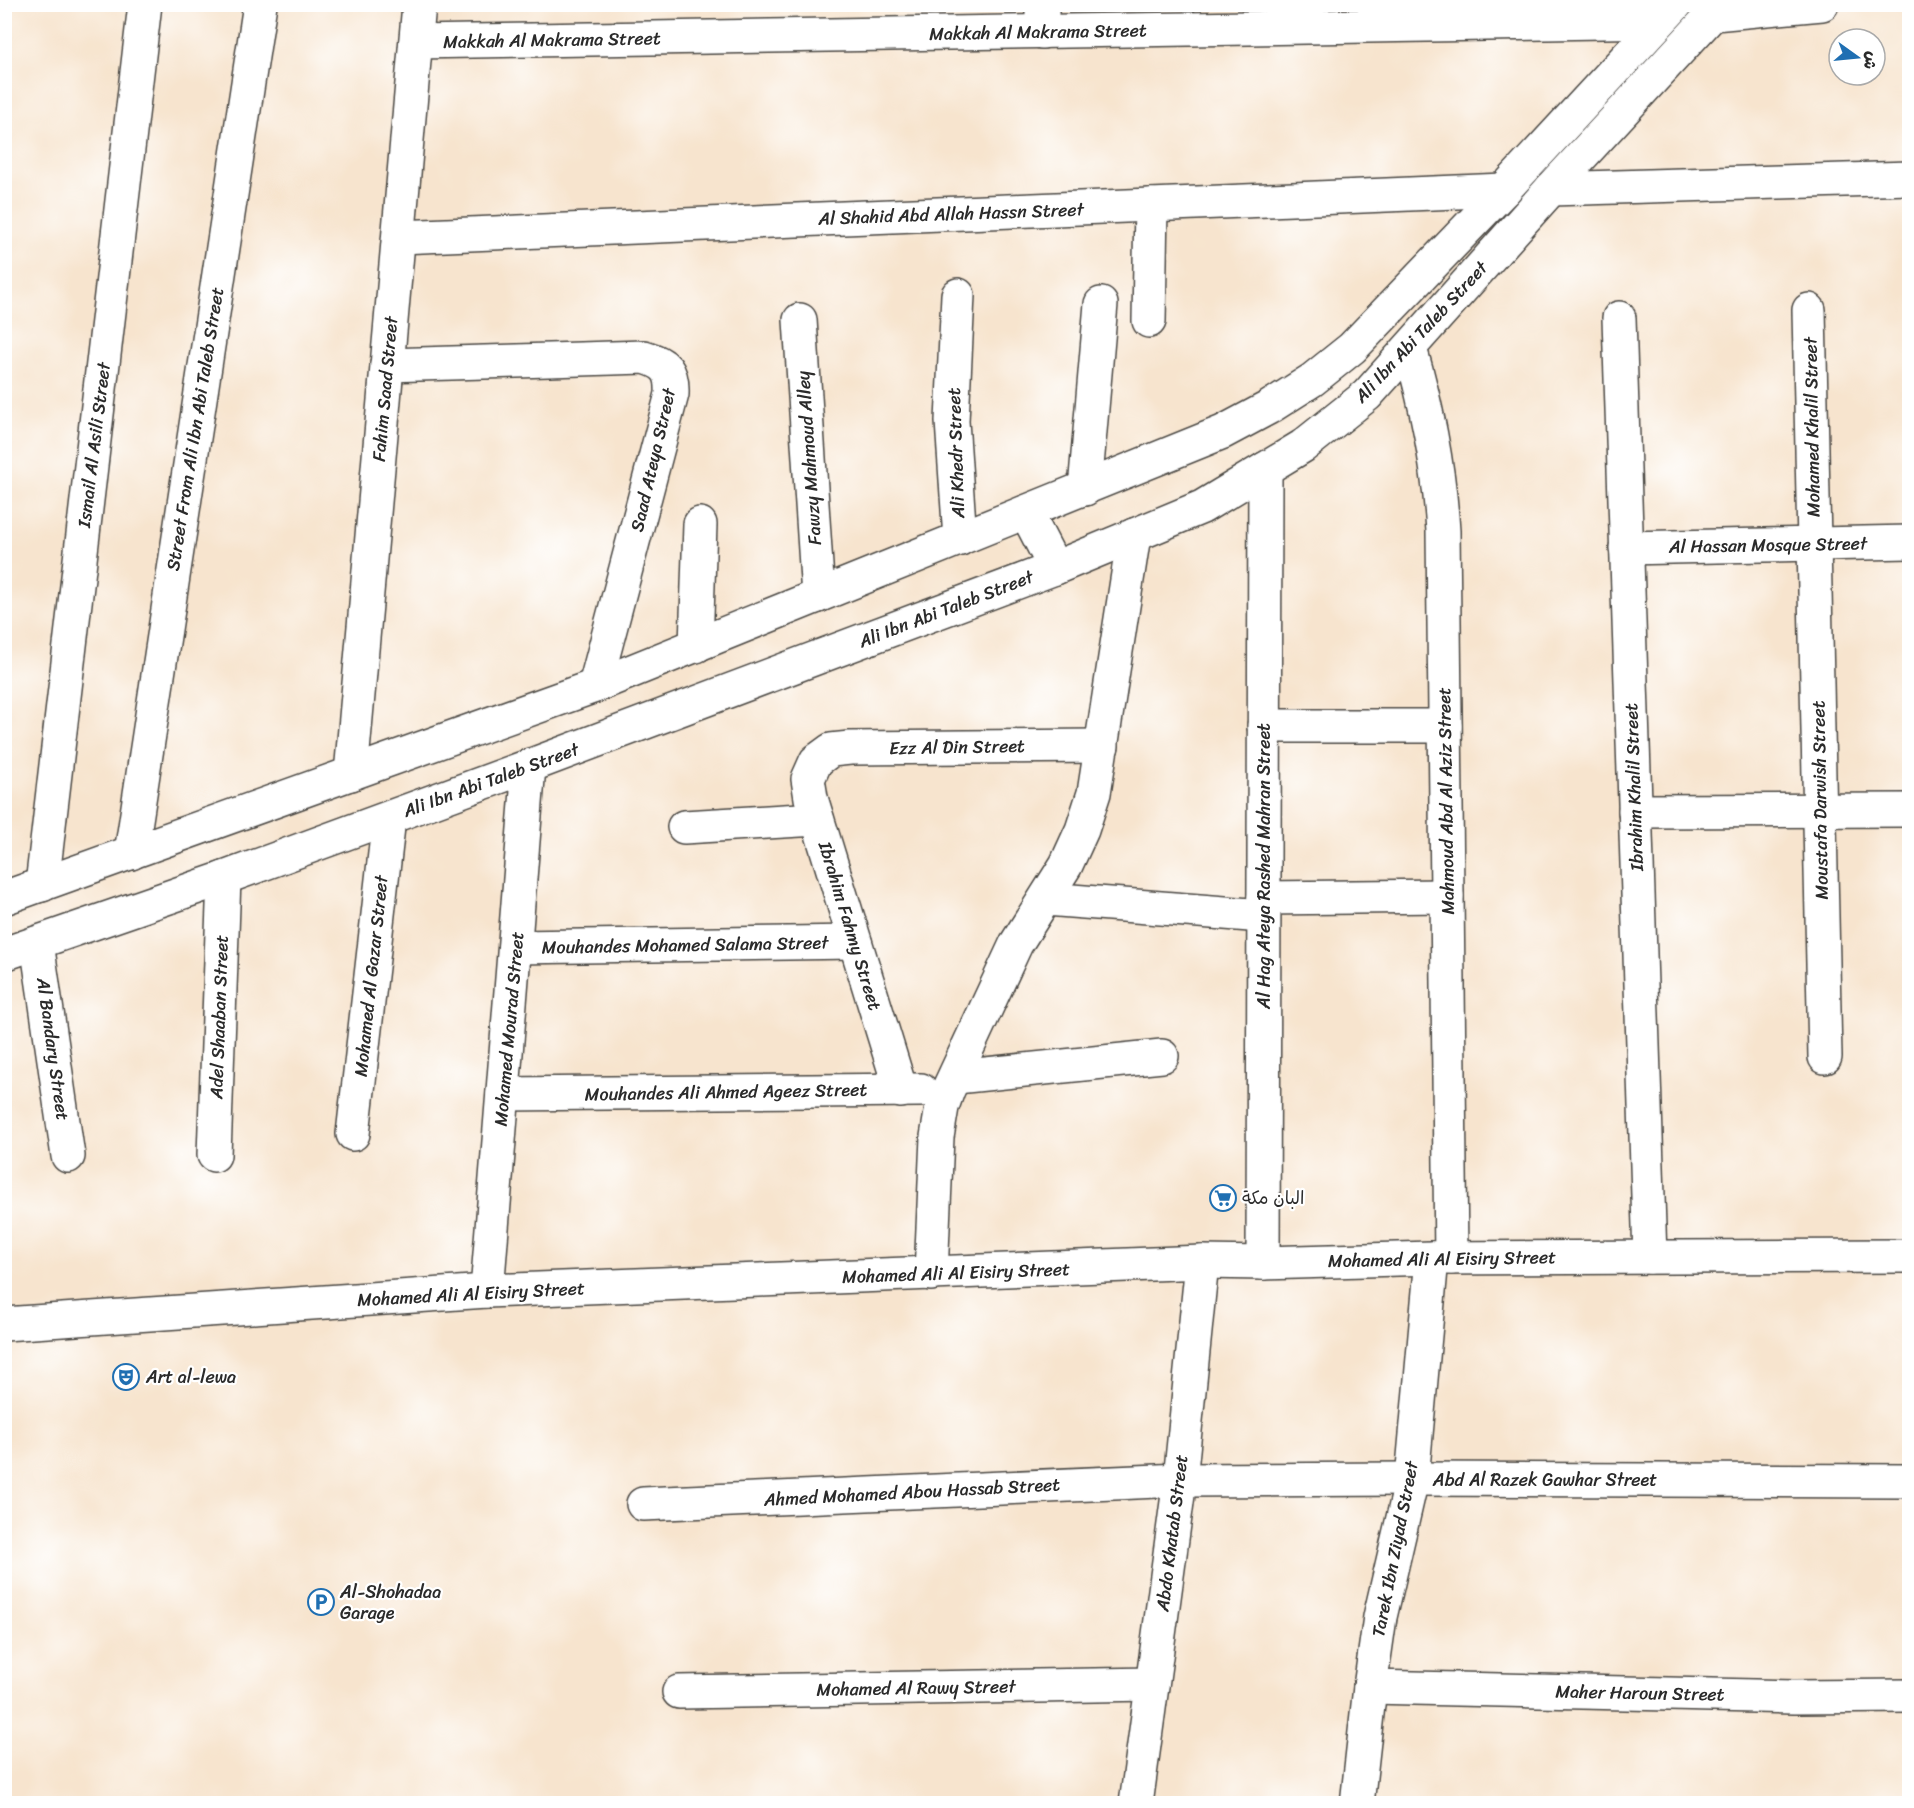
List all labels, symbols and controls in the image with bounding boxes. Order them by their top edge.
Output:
street label: Makkah Al Makrama Street [929,14,1147,50]
street label: Makkah Al Makrama Street [443,22,661,58]
north arrow [1827,27,1887,87]
text: ش [1855,48,1887,73]
street label: Al Shahid Abd Allah Hassn Street [817,193,1085,235]
street label: Ali Ibn Abi Taleb Street [1345,253,1496,411]
street label: Street From Ali Ibn Abi Taleb Street [157,285,233,573]
street label: Fahim Saad Street [363,314,407,463]
street label: Mohamed Khalil Street [1794,336,1830,517]
street label: Ismail Al Asili Street [68,360,120,530]
street label: Fawzy Mahmoud Alley [787,369,831,546]
street label: Saad Ateya Street [621,384,685,535]
street label: Ali Khedr Street [938,387,974,520]
street label: Al Hassan Mosque Street [1668,527,1868,563]
street label: Ali Ibn Abi Taleb Street [853,561,1039,657]
street label: Mahmoud Abd Al Aziz Street [1428,687,1464,915]
street label: Moustafa Darwish Street [1802,700,1838,900]
street label: Ibrahim Khalil Street [1615,702,1653,873]
street label: Al Hag Ateya Rashed Mahran Street [1248,723,1280,1010]
street label: Ezz Al Din Street [889,730,1025,764]
street label: Ali Ibn Abi Taleb Street [398,733,584,827]
street label: Ibrahim Fahmy Street [809,837,891,1015]
street label: Mohamed Al Gazar Street [345,873,398,1078]
street label: Mouhandes Mohamed Salama Street [541,926,829,963]
street label: Mohamed Mourad Street [485,930,533,1128]
street label: Adel Shaaban Street [200,934,238,1101]
street label: Al Bandary Street [27,975,79,1123]
street label: Mouhandes Ali Ahmed Ageez Street [584,1074,868,1110]
place label: البان مكة [1242,1182,1305,1214]
supermarket icon: البان مكة [1208,1183,1238,1213]
street label: Mohamed Ali Al Eisiry Street [1328,1241,1556,1277]
street label: Mohamed Ali Al Eisiry Street [841,1253,1071,1293]
street label: Mohamed Ali Al Eisiry Street [356,1272,586,1316]
place label: Art al-lewa [145,1361,236,1393]
theatre icon: Art al-lewa [111,1362,141,1392]
street label: Abdo Khatab Street [1146,1453,1198,1614]
street label: Tarek Ibn Ziyad Street [1362,1458,1428,1640]
street label: Abd Al Razek Gawhar Street [1432,1464,1657,1496]
street label: Ahmed Mohamed Abou Hassab Street [762,1468,1061,1516]
place label: Al-Shohadaa Garage [339,1576,441,1629]
parking icon: Al-Shohadaa Garage [306,1587,336,1617]
street label: Mohamed Al Rawy Street [816,1670,1017,1706]
street label: Maher Haroun Street [1555,1676,1725,1710]

